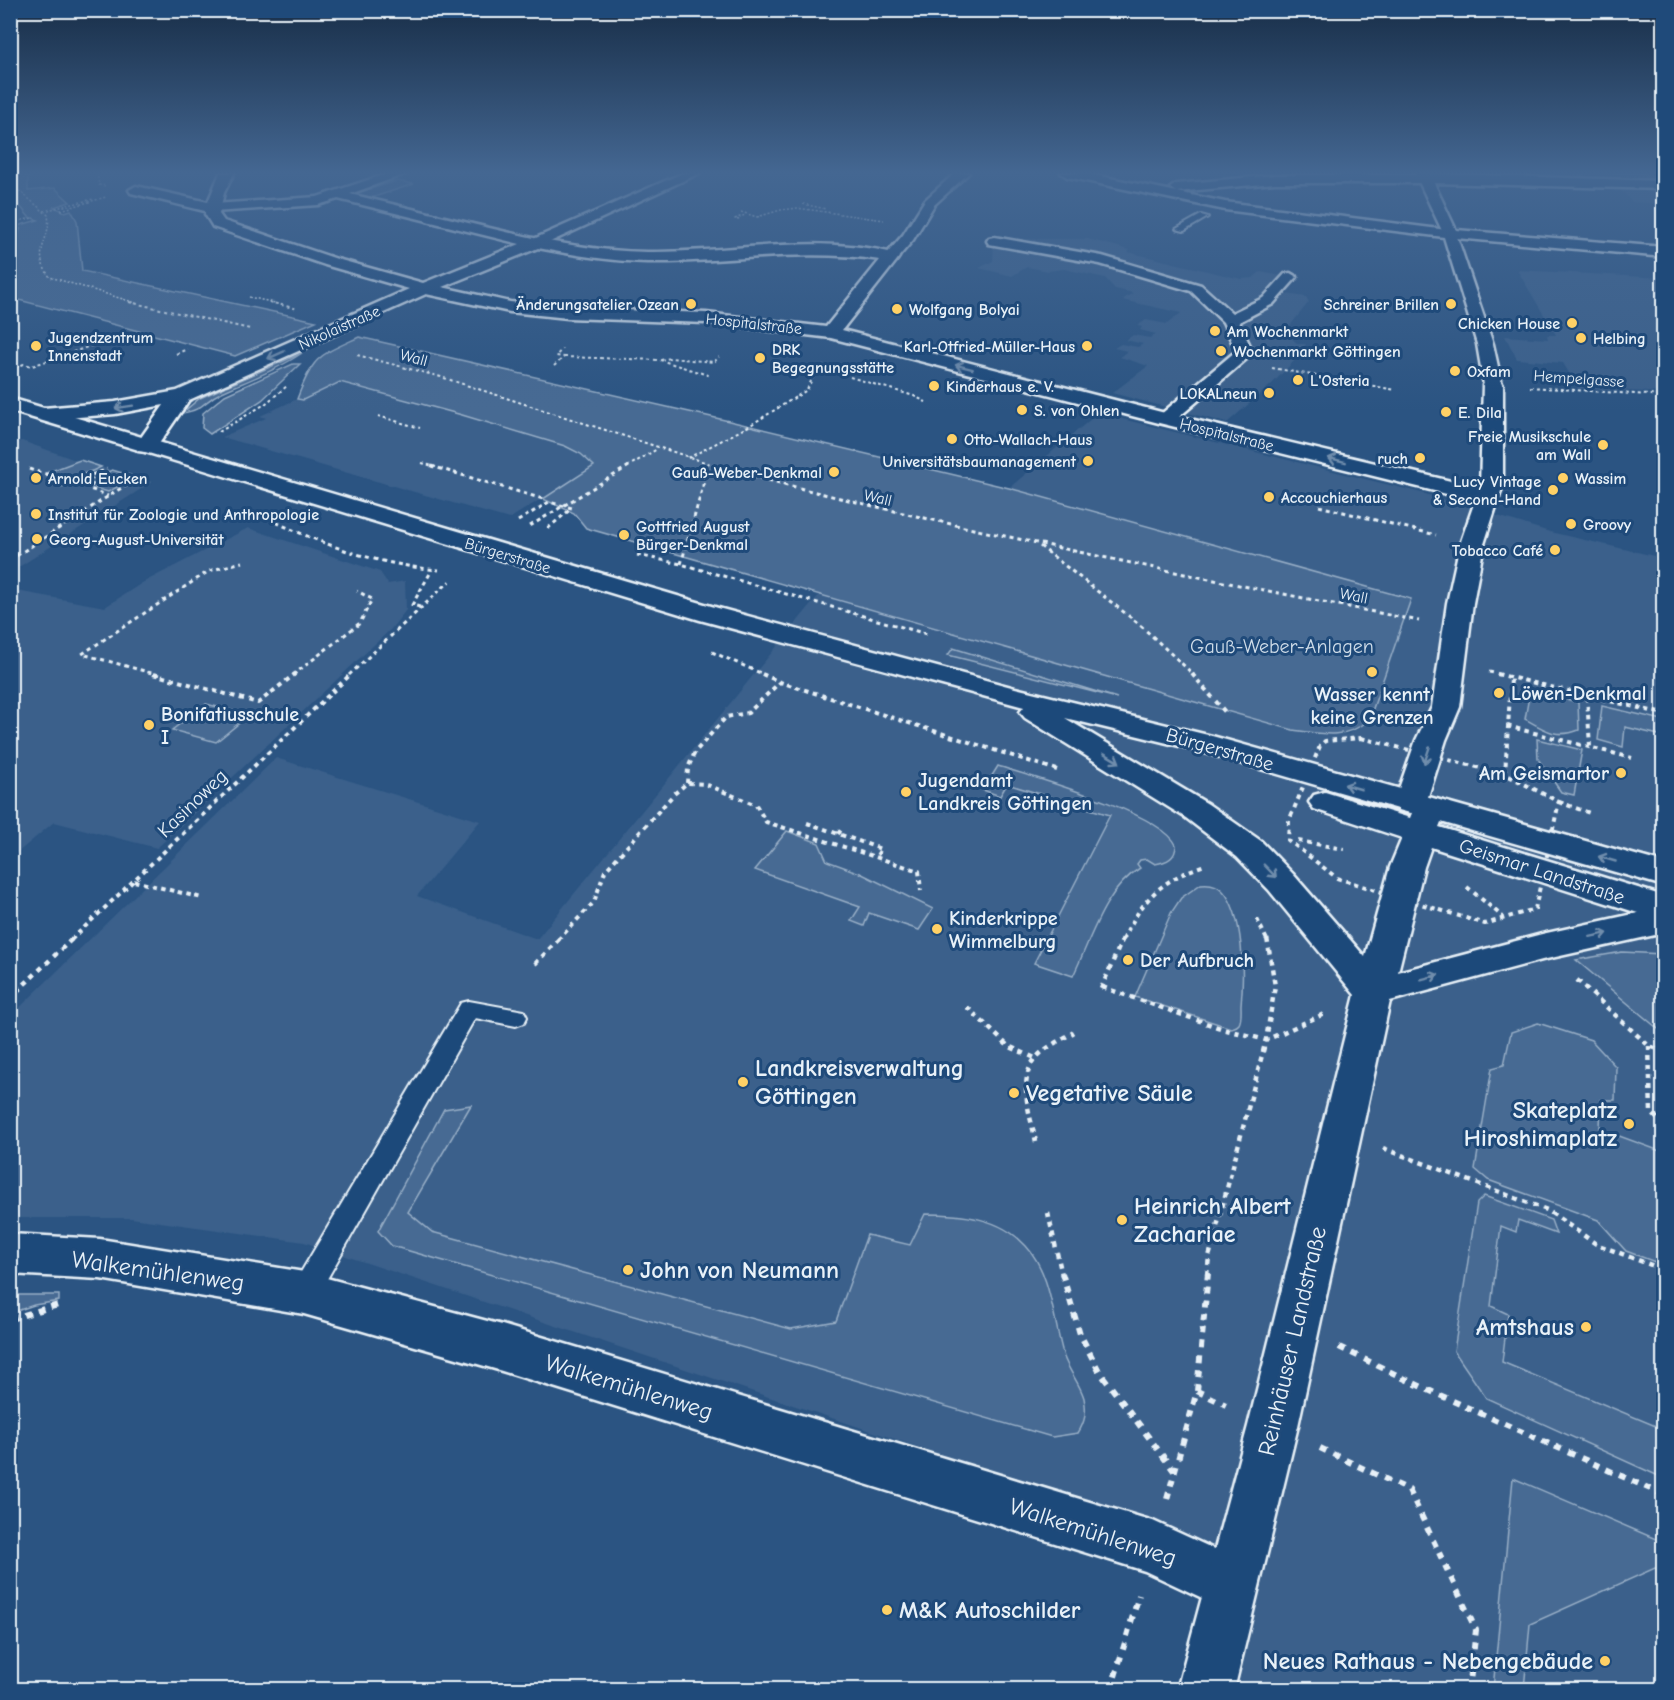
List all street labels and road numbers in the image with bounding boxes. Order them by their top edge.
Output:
street label: Nikolaistraße [296,302,383,354]
street label: Hospitalstraße [705,310,803,338]
street label: Wall [398,346,430,370]
street label: Hempelgasse [1533,367,1625,391]
street label: Hospitalstraße [1178,415,1276,455]
street label: Wall [862,486,893,510]
street label: Bürgerstraße [463,534,553,578]
street label: Wall [1338,584,1369,607]
street label: Bürgerstraße [1163,723,1276,776]
street label: Kasinoweg [153,764,232,842]
street label: Geismar Landstraße [1456,834,1628,909]
street label: Reinhäuser Landstraße [1252,1224,1332,1458]
street label: Walkemühlenweg [70,1245,246,1297]
street label: Walkemühlenweg [542,1348,716,1426]
street label: Walkemühlenweg [1006,1492,1180,1572]

